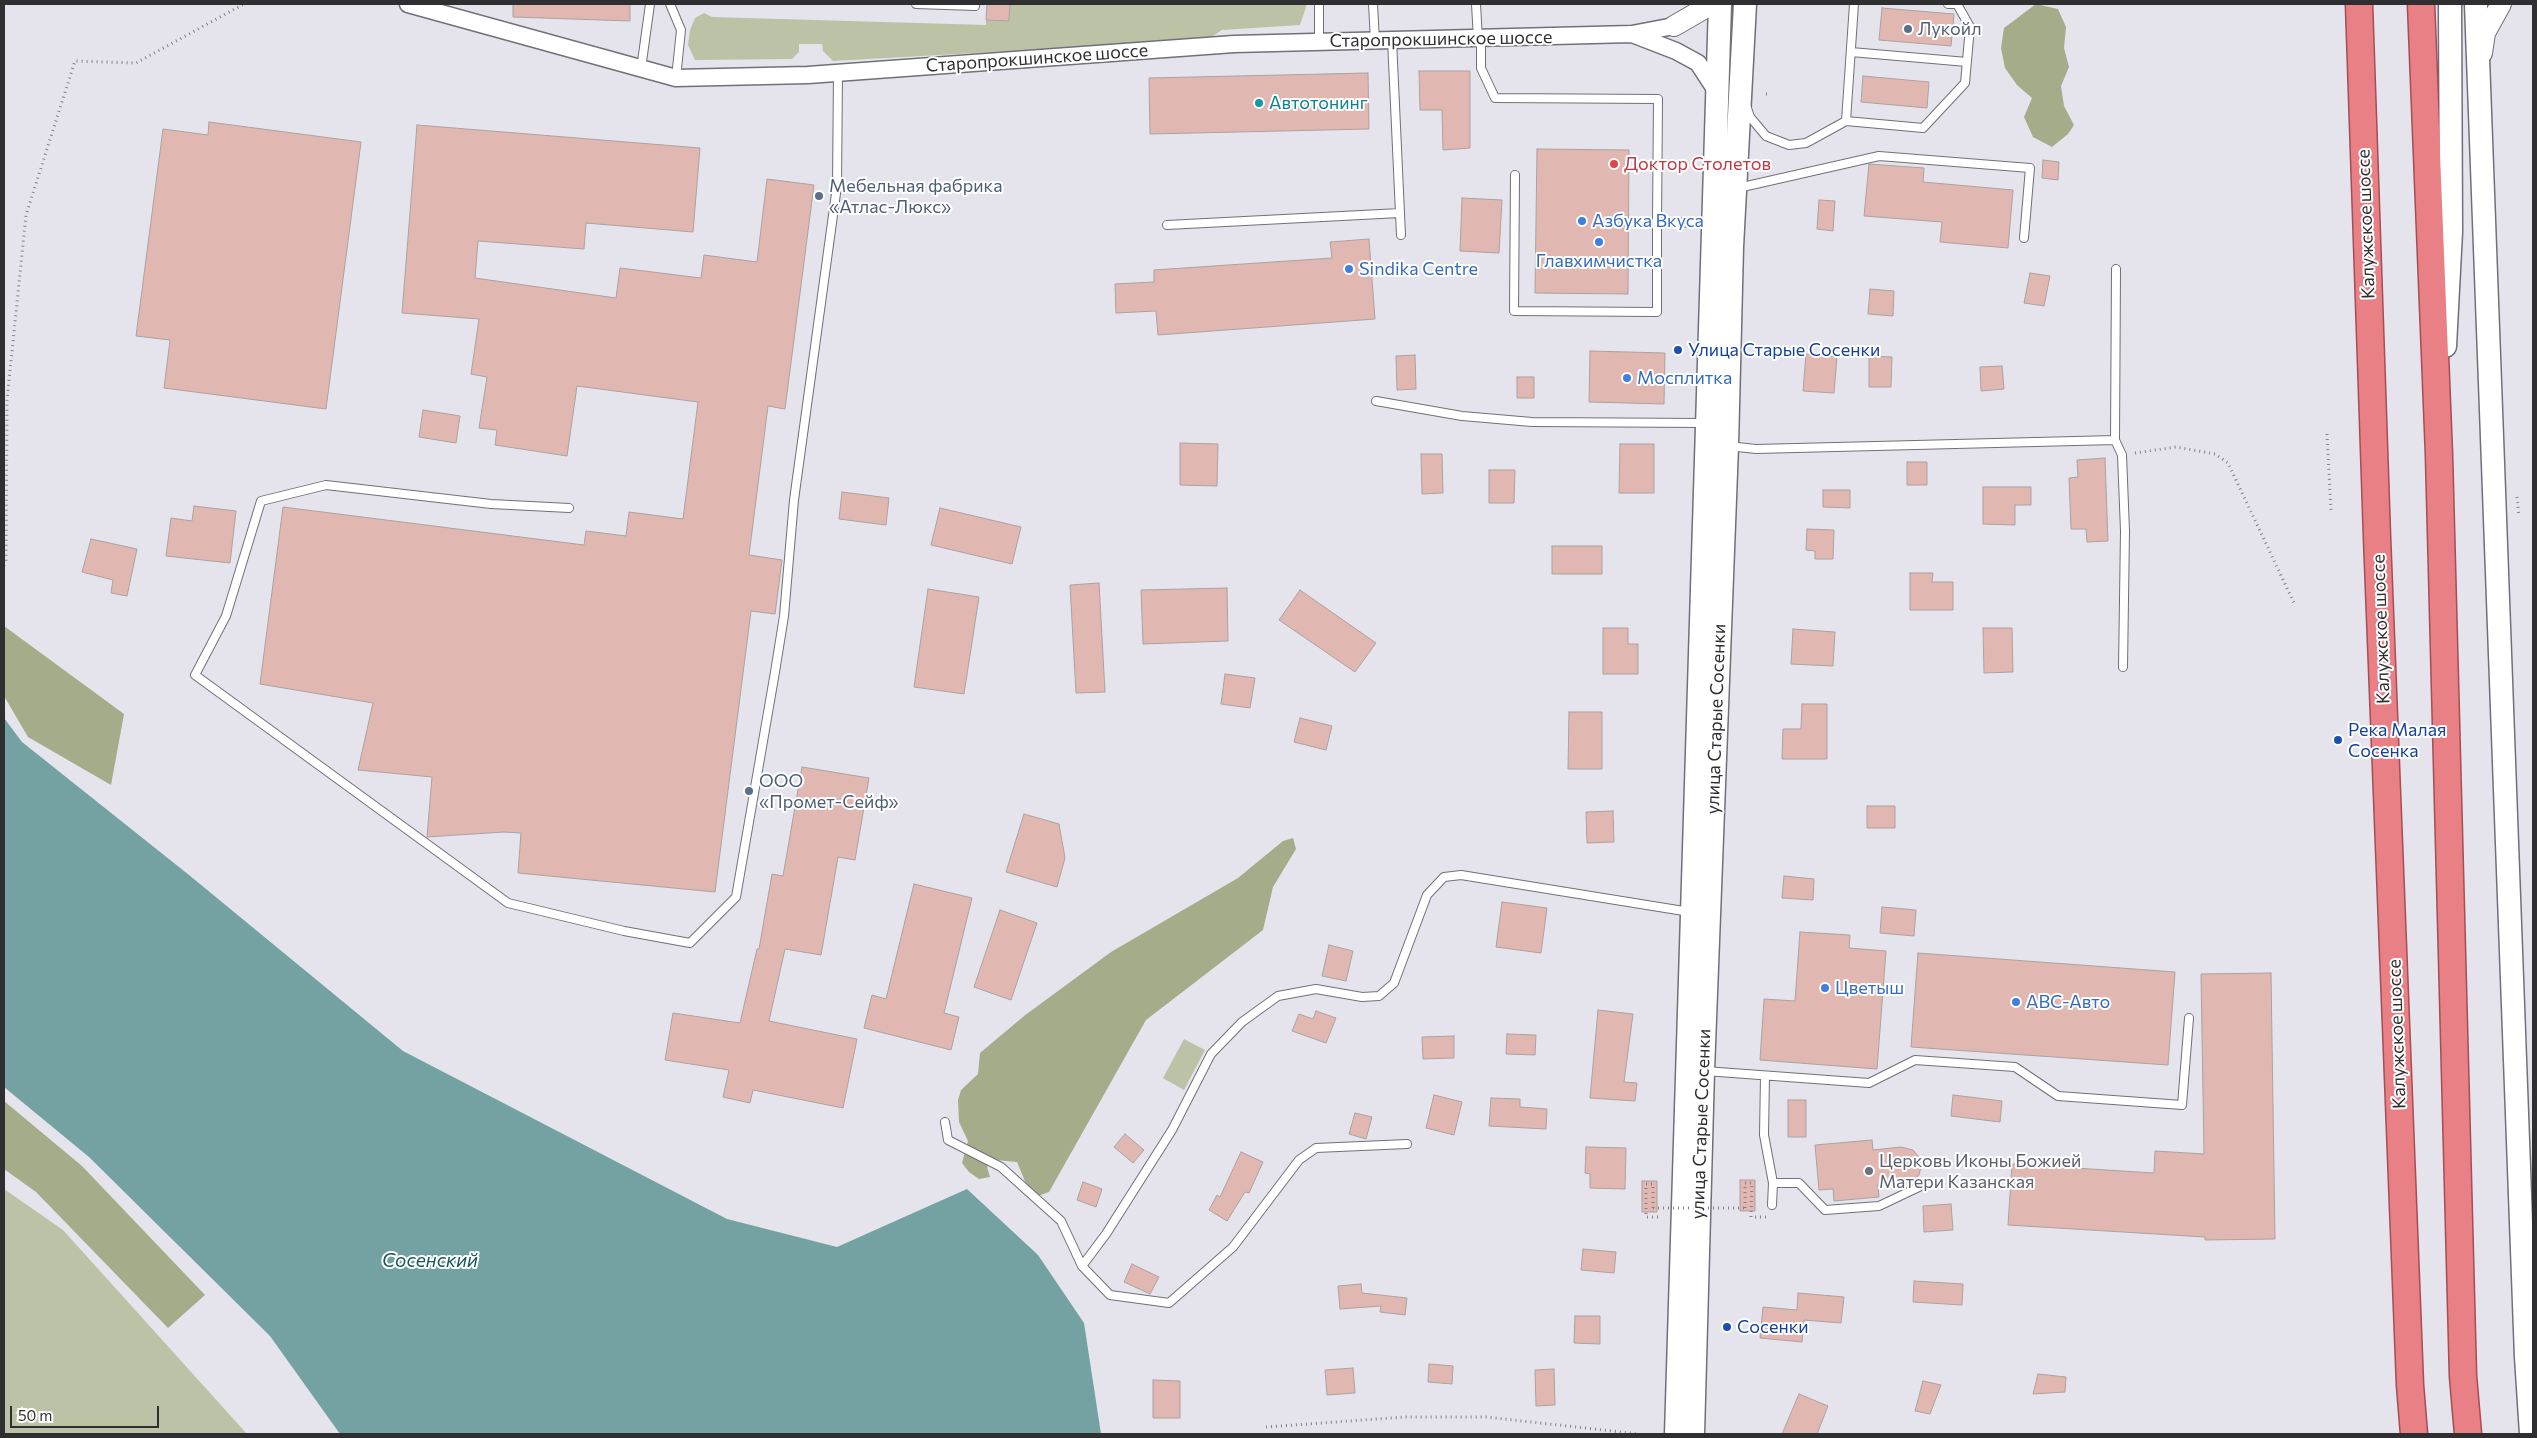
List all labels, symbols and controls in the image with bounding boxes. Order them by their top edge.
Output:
place label: Лукойл [1918,18,1982,40]
marker: Лукойл [1902,23,1914,35]
street label: Старопрокшинское шоссе [1330,26,1552,52]
street label: Старопрокшинское шоссе [925,39,1149,77]
place label: Автотонинг [1269,92,1368,114]
marker: Автотонинг [1253,97,1265,109]
street label: Калужское шоссе [2353,149,2379,299]
place label: Доктор Столетов [1624,153,1771,175]
marker: Доктор Столетов [1608,158,1620,170]
place label: Мебельная фабрика «Атлас-Люкс» [829,175,1002,218]
marker: Мебельная фабрика «Атлас-Люкс» [813,190,825,202]
place label: Азбука Вкуса [1592,210,1704,232]
marker: Азбука Вкуса [1576,215,1588,227]
marker: Главхимчистка [1593,236,1605,248]
place label: Главхимчистка [1536,250,1662,272]
place label: Sindika Centre [1359,258,1478,280]
marker: Sindika Centre [1343,263,1355,275]
place label: Улица Старые Сосенки [1688,339,1880,361]
marker: Улица Старые Сосенки [1672,344,1684,356]
place label: Мосплитка [1637,367,1732,389]
marker: Мосплитка [1621,372,1633,384]
street label: Калужское шоссе [2368,554,2394,704]
street label: улица Старые Сосенки [1702,623,1730,815]
place label: Река Малая Сосенка [2348,719,2446,762]
marker: Река Малая Сосенка [2332,734,2344,746]
place label: ООО «Промет-Сейф» [759,770,898,812]
marker: ООО «Промет-Сейф» [743,785,755,797]
street label: Калужское шоссе [2384,959,2410,1109]
place label: Цветыш [1835,977,1904,999]
marker: Цветыш [1819,982,1831,994]
place label: АВС-Авто [2026,991,2110,1013]
marker: АВС-Авто [2010,996,2022,1008]
street label: улица Старые Сосенки [1687,1028,1715,1220]
place label: Церковь Иконы Божией Матери Казанская [1879,1150,2081,1192]
marker: Церковь Иконы Божией Матери Казанская [1863,1165,1875,1177]
water label: Сосенский [382,1250,478,1272]
place label: Сосенки [1737,1316,1809,1338]
marker: Сосенки [1721,1321,1733,1333]
scale bar [12,1396,161,1428]
text: 50 m [18,1406,52,1424]

